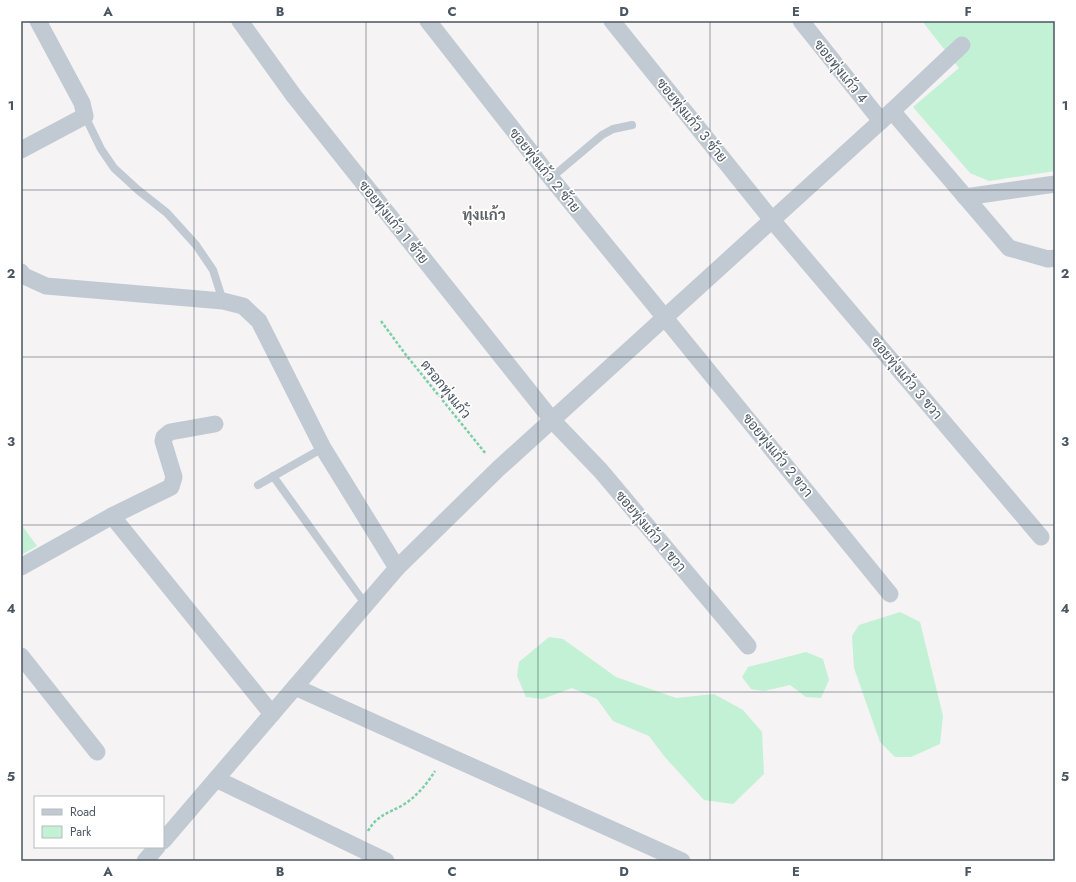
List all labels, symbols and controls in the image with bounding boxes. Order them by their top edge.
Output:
text: A [102,2,113,21]
text: B [276,2,285,21]
text: C [447,2,457,21]
text: D [619,2,629,21]
text: E [792,2,800,21]
text: F [964,2,972,21]
street label: ซอยทุ่งแก้ว 4 [809,35,873,107]
street label: ซอยทุ่งแก้ว 3 ซ้าย [652,74,732,166]
text: 1 [8,96,14,115]
text: 1 [1062,96,1068,115]
street label: ซอยทุ่งแก้ว 2 ซ้าย [505,123,585,217]
street label: ซอยทุ่งแก้ว 1 ซ้าย [354,176,434,268]
district label: ทุ่งแก้ว [462,204,506,226]
text: 2 [7,264,15,283]
text: 2 [1061,264,1069,283]
street label: ซอยทุ่งแก้ว 3 ขวา [867,332,947,424]
street label: ตรอกทุ่งแก้ว [416,355,476,423]
street label: ซอยทุ่งแก้ว 2 ขวา [738,409,818,501]
text: 3 [7,432,15,451]
text: 3 [1061,432,1069,451]
street label: ซอยทุ่งแก้ว 1 ขวา [611,486,691,576]
text: 4 [6,599,16,618]
text: 4 [1060,599,1070,618]
text: 5 [7,767,15,786]
text: 5 [1061,767,1069,786]
legend [34,796,164,848]
text: Road [70,803,96,821]
text: Park [70,823,92,841]
text: A [102,862,113,881]
text: B [276,862,285,881]
text: C [447,862,457,881]
text: D [619,862,629,881]
text: E [792,862,800,881]
text: F [964,862,972,881]

